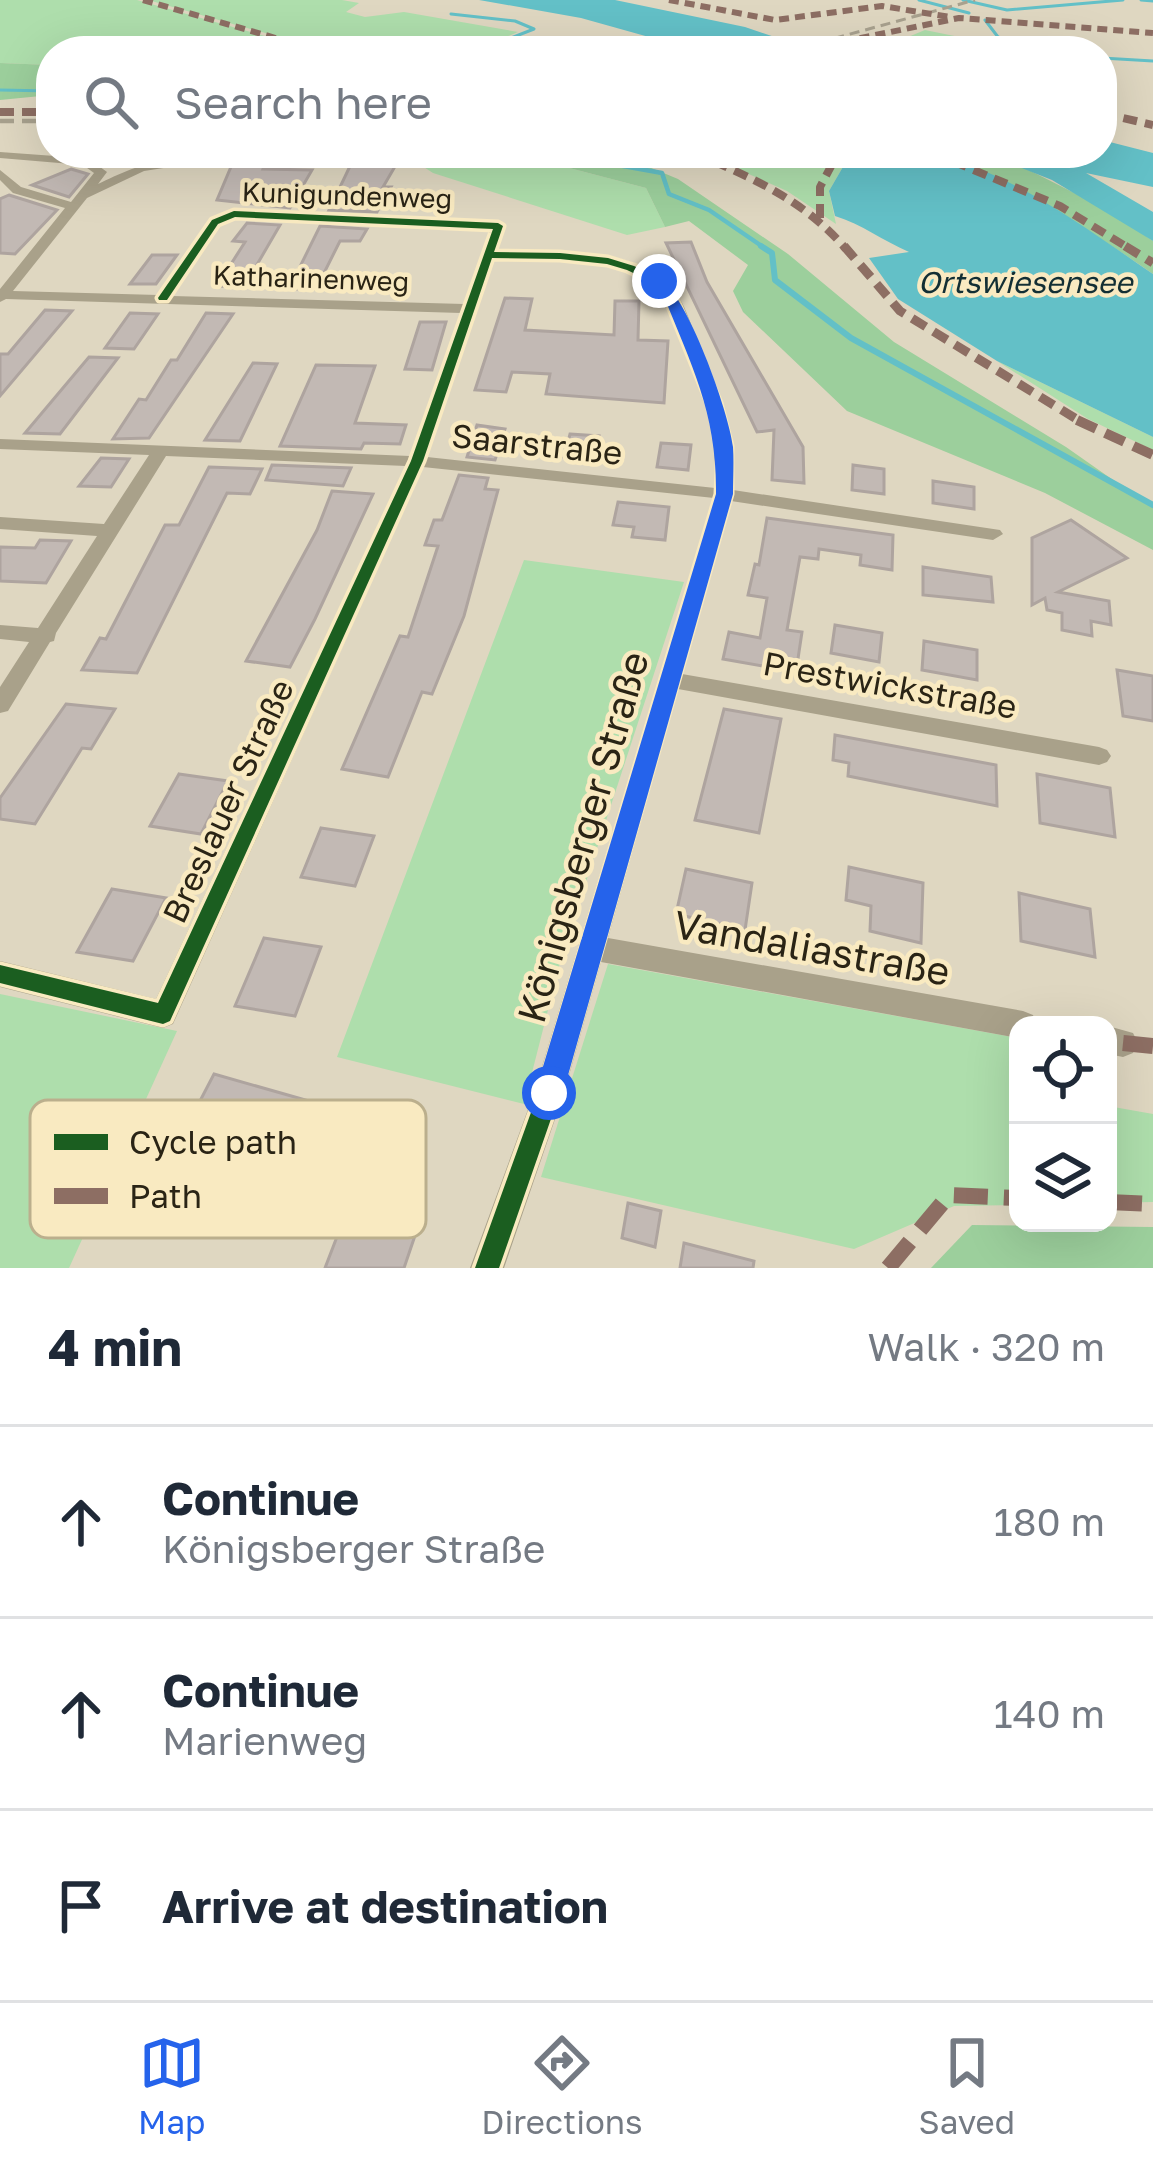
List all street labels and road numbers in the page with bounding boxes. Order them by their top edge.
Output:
street label: Kunigundenweg [241,175,453,215]
street label: Katharinenweg [212,259,410,297]
street label: Saarstraße [450,415,624,472]
street label: Prestwickstraße [760,643,1020,726]
street label: Königsberger Straße [507,646,658,1028]
street label: Breslauer Straße [154,673,301,929]
street label: Vandaliastraße [671,900,954,995]

